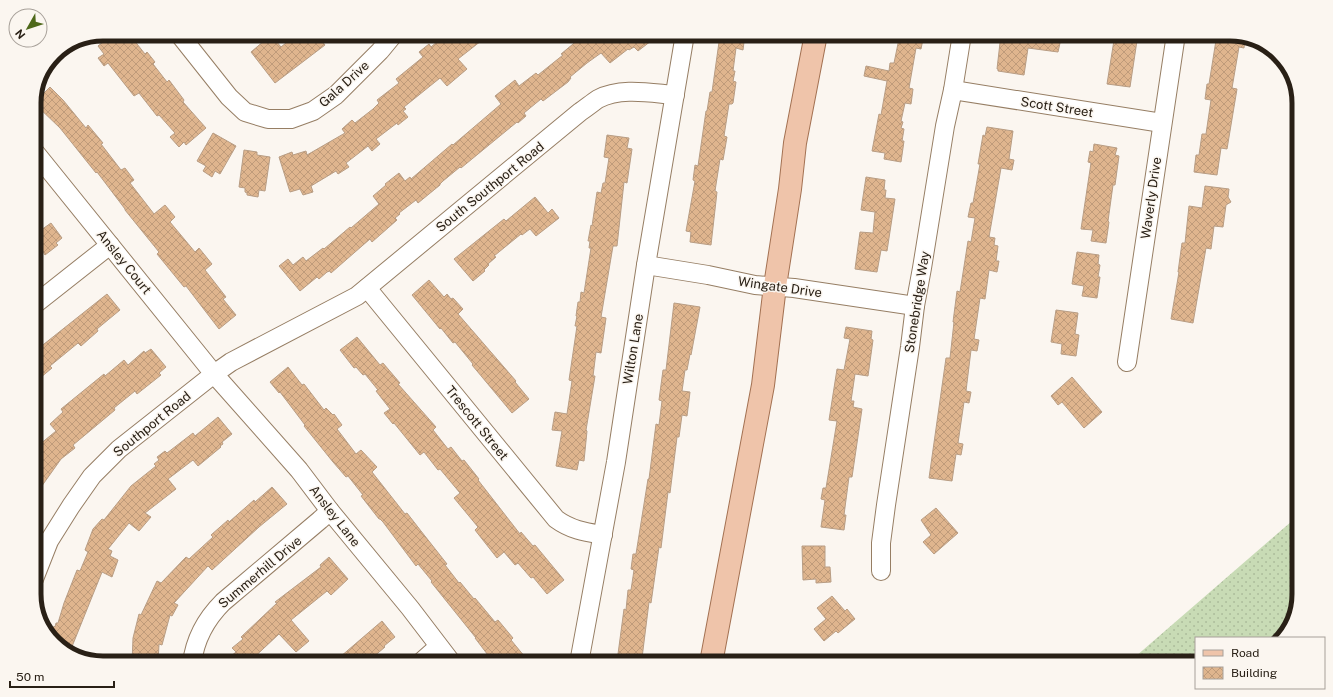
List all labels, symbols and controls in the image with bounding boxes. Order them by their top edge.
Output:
north arrow [8,8,48,48]
text: N [13,27,28,41]
street label: Gala Drive [316,58,372,110]
street label: Scott Street [1020,94,1094,120]
street label: South Southport Road [433,139,547,235]
street label: Waverly Drive [1138,156,1164,240]
street label: Ansley Court [94,227,154,297]
street label: Stonebridge Way [902,250,932,354]
street label: Wingate Drive [737,274,823,300]
street label: Wilton Lane [620,313,646,385]
street label: Trescott Street [443,383,511,463]
street label: Southport Road [110,388,194,460]
street label: Ansley Lane [306,482,364,550]
street label: Summerhill Drive [215,533,305,611]
legend [1195,637,1325,689]
text: Road [1231,646,1259,660]
scale bar [10,663,114,689]
text: Building [1231,666,1277,680]
text: 50 m [16,670,44,684]

